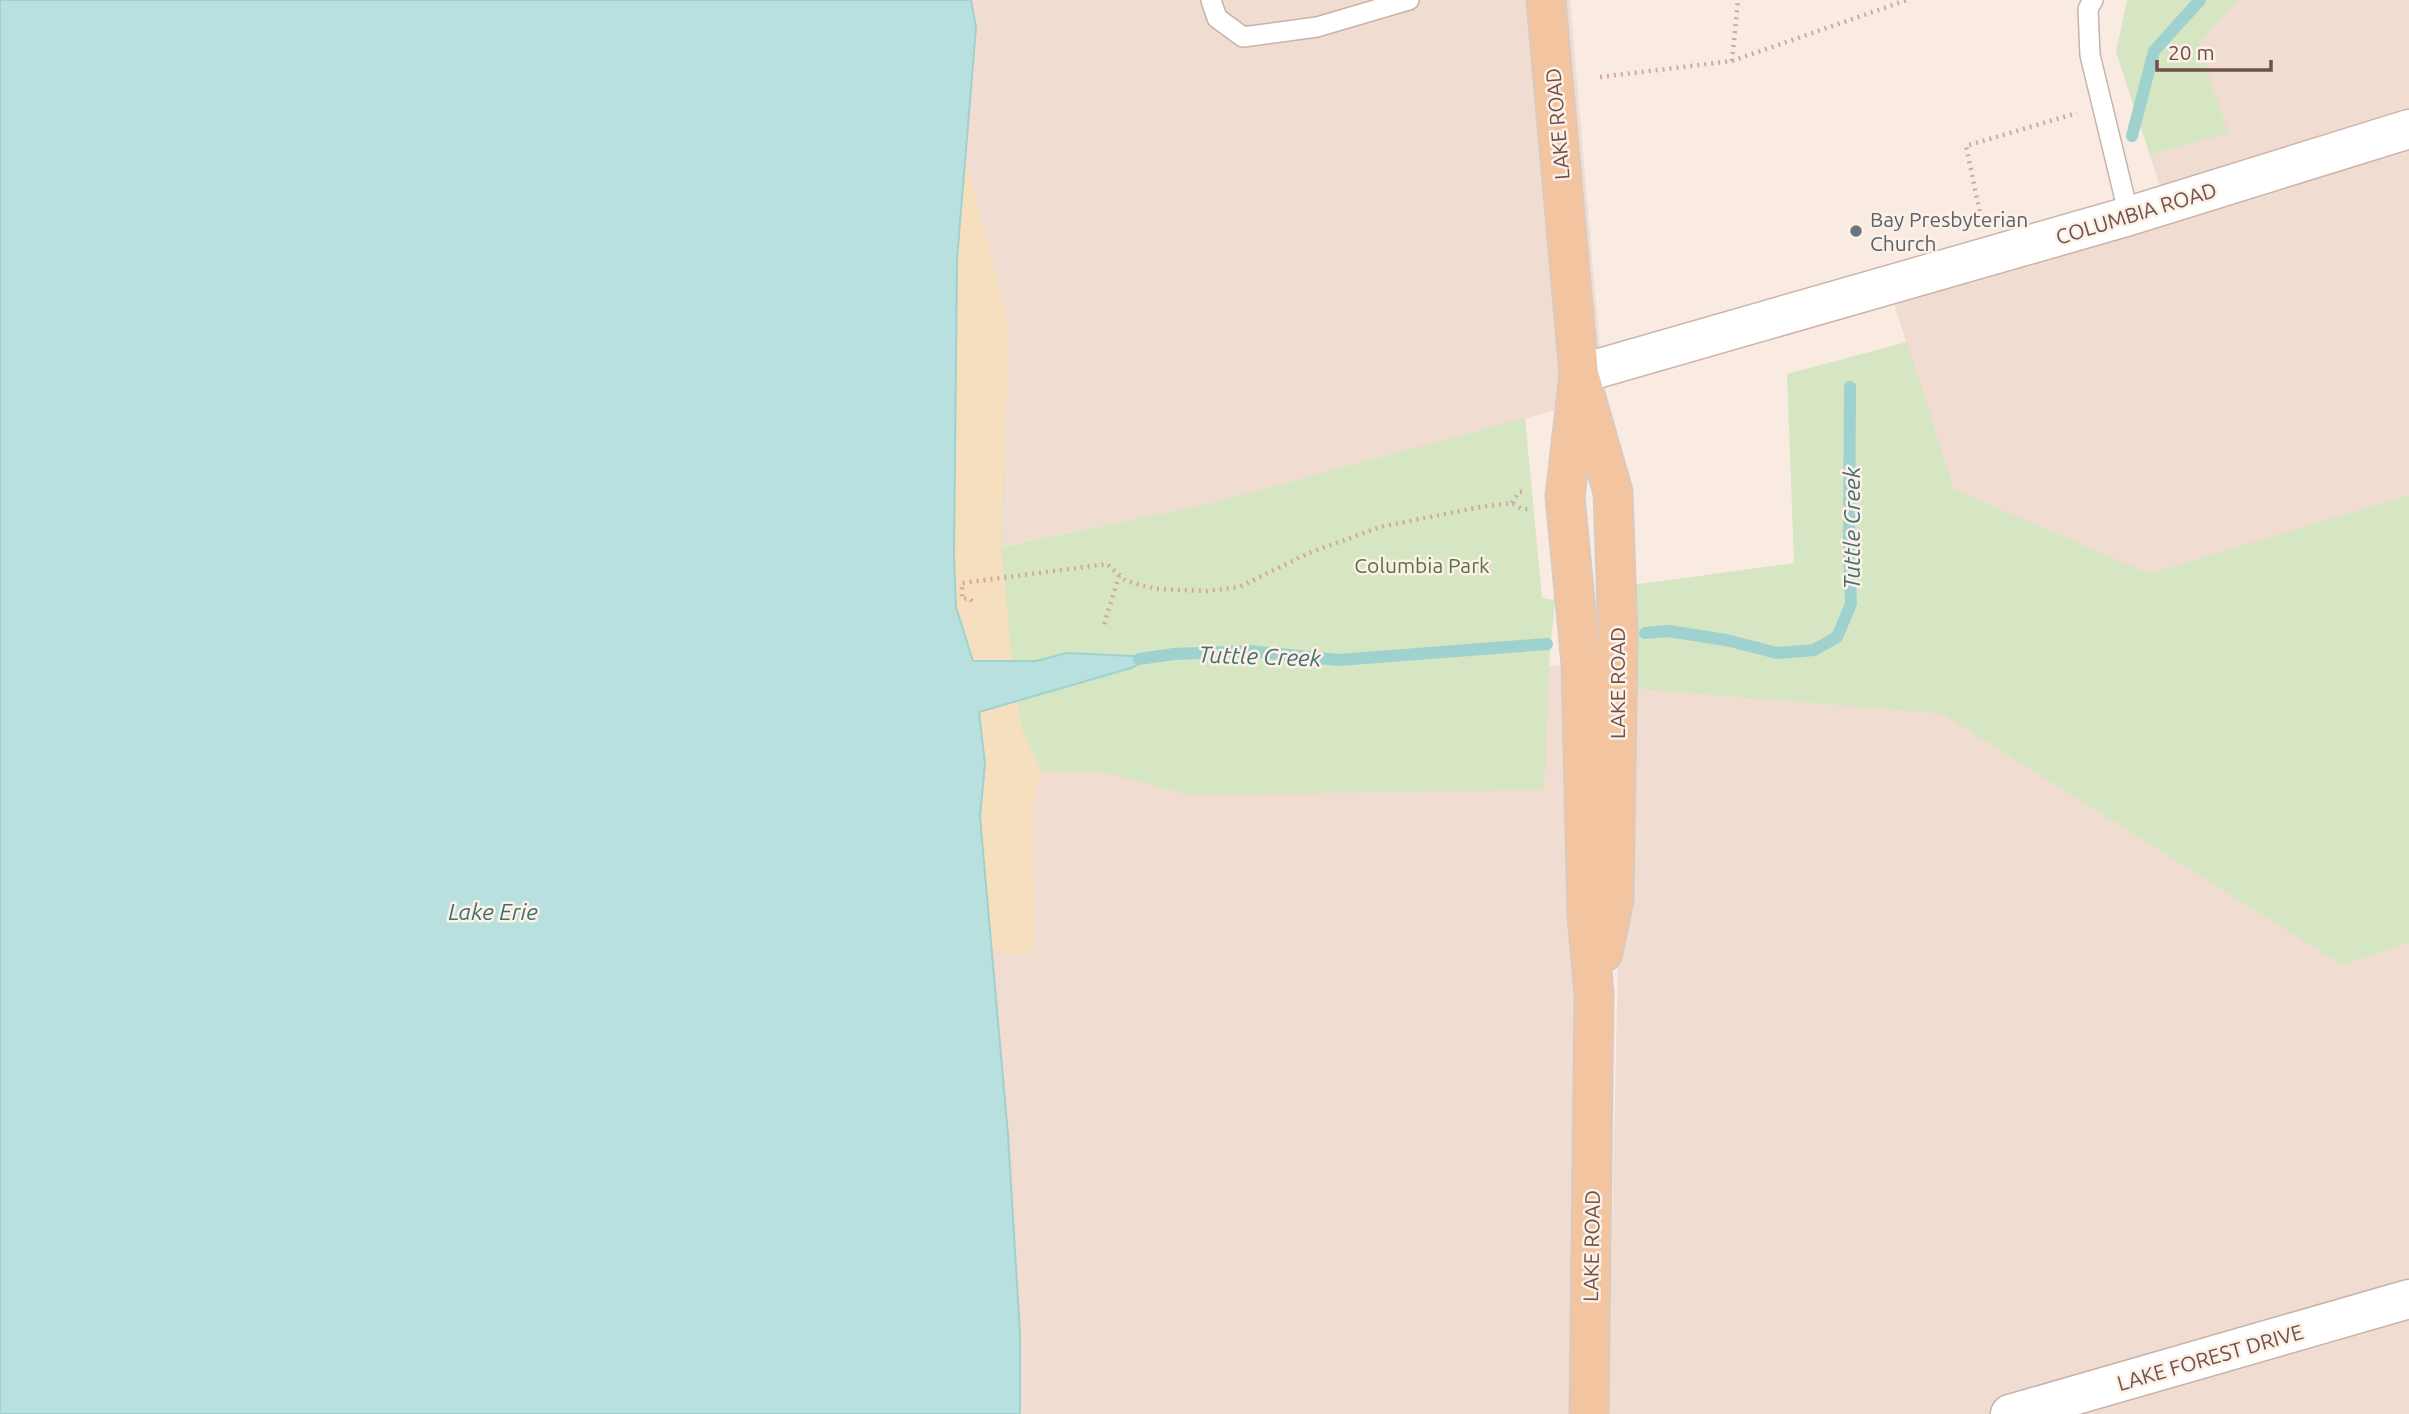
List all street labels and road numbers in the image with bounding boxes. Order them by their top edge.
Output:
street label: LAKE ROAD [1540,67,1574,181]
street label: COLUMBIA ROAD [2053,177,2219,249]
street label: LAKE ROAD [1605,627,1629,739]
street label: LAKE ROAD [1578,1190,1604,1302]
street label: LAKE FOREST DRIVE [2114,1319,2306,1395]

